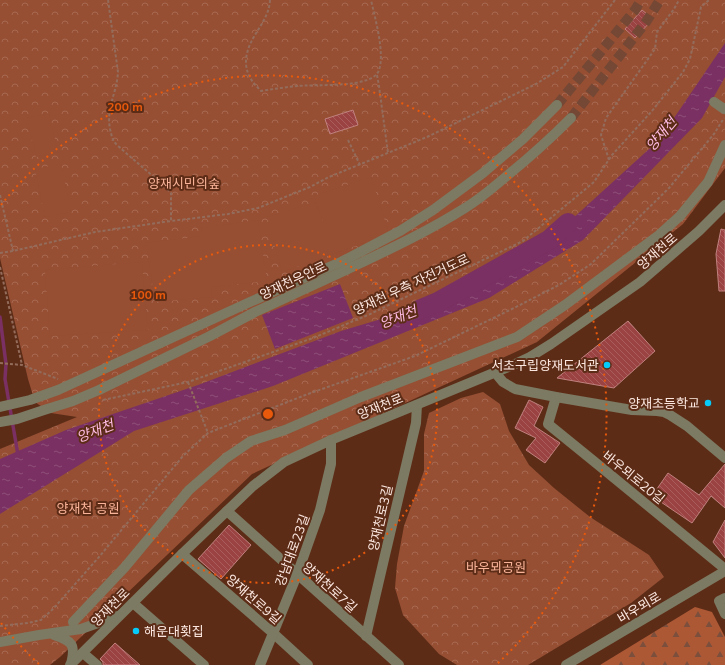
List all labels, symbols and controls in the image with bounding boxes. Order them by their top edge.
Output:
text: 200 m [107,99,143,115]
water label: 양재천 [642,113,682,155]
park label: 양재시민의숲 [148,175,220,193]
street label: 양재천로 [634,229,682,274]
street label: 양재천 우측 자전거도로 [350,250,472,318]
street label: 양재천우안로 [257,258,330,304]
text: 100 m [130,287,166,303]
water label: 양재천 [377,302,419,332]
place label: 서초구립양재도서관 [491,357,599,375]
marker: 서초구립양재도서관 [602,360,612,370]
street label: 양재천로 [355,390,406,424]
place label: 양재초등학교 [628,395,700,413]
marker: 양재초등학교 [703,398,713,408]
centre of rings [261,407,275,421]
water label: 양재천 [74,415,118,447]
street label: 바우뫼로20길 [598,447,668,508]
street label: 양재천로3길 [365,483,397,553]
park label: 양재천 공원 [56,500,120,518]
street label: 강남대로23길 [272,512,314,589]
street label: 양재천로7길 [298,558,360,617]
park label: 바우뫼공원 [466,559,526,577]
street label: 양재천로9길 [222,571,285,629]
street label: 양재천로 [87,584,134,631]
street label: 바우뫼로 [614,588,665,628]
place label: 해운대횟집 [144,623,204,641]
marker: 해운대횟집 [131,626,141,636]

